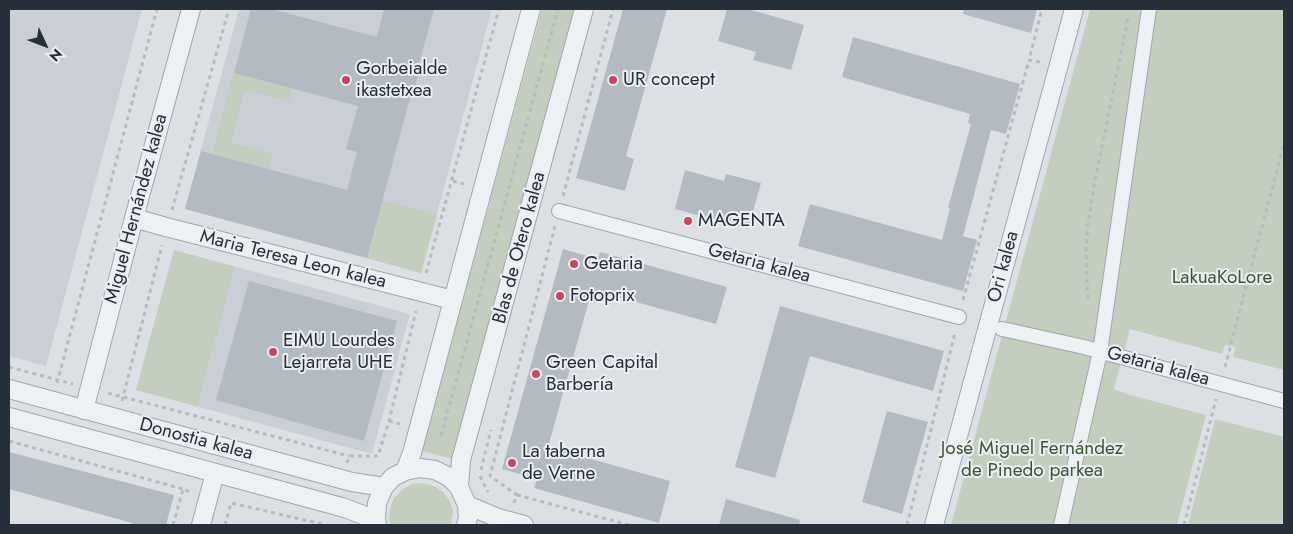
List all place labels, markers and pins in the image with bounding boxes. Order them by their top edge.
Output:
place label: Gorbeialde ikastetxea [356,58,447,102]
place label: UR concept [623,69,715,91]
marker: Gorbeialde ikastetxea [340,74,352,86]
marker: UR concept [607,74,619,86]
place label: MAGENTA [698,210,785,232]
marker: MAGENTA [682,215,694,227]
place label: Getaria [584,253,643,275]
marker: Getaria [568,258,580,270]
place label: Fotoprix [570,285,635,307]
marker: Fotoprix [554,290,566,302]
place label: EIMU Lourdes Lejarreta UHE [283,330,395,374]
marker: EIMU Lourdes Lejarreta UHE [267,346,279,358]
place label: Green Capital Barbería [546,352,658,396]
marker: Green Capital Barbería [530,368,542,380]
place label: La taberna de Verne [522,441,605,485]
marker: La taberna de Verne [506,457,518,469]

